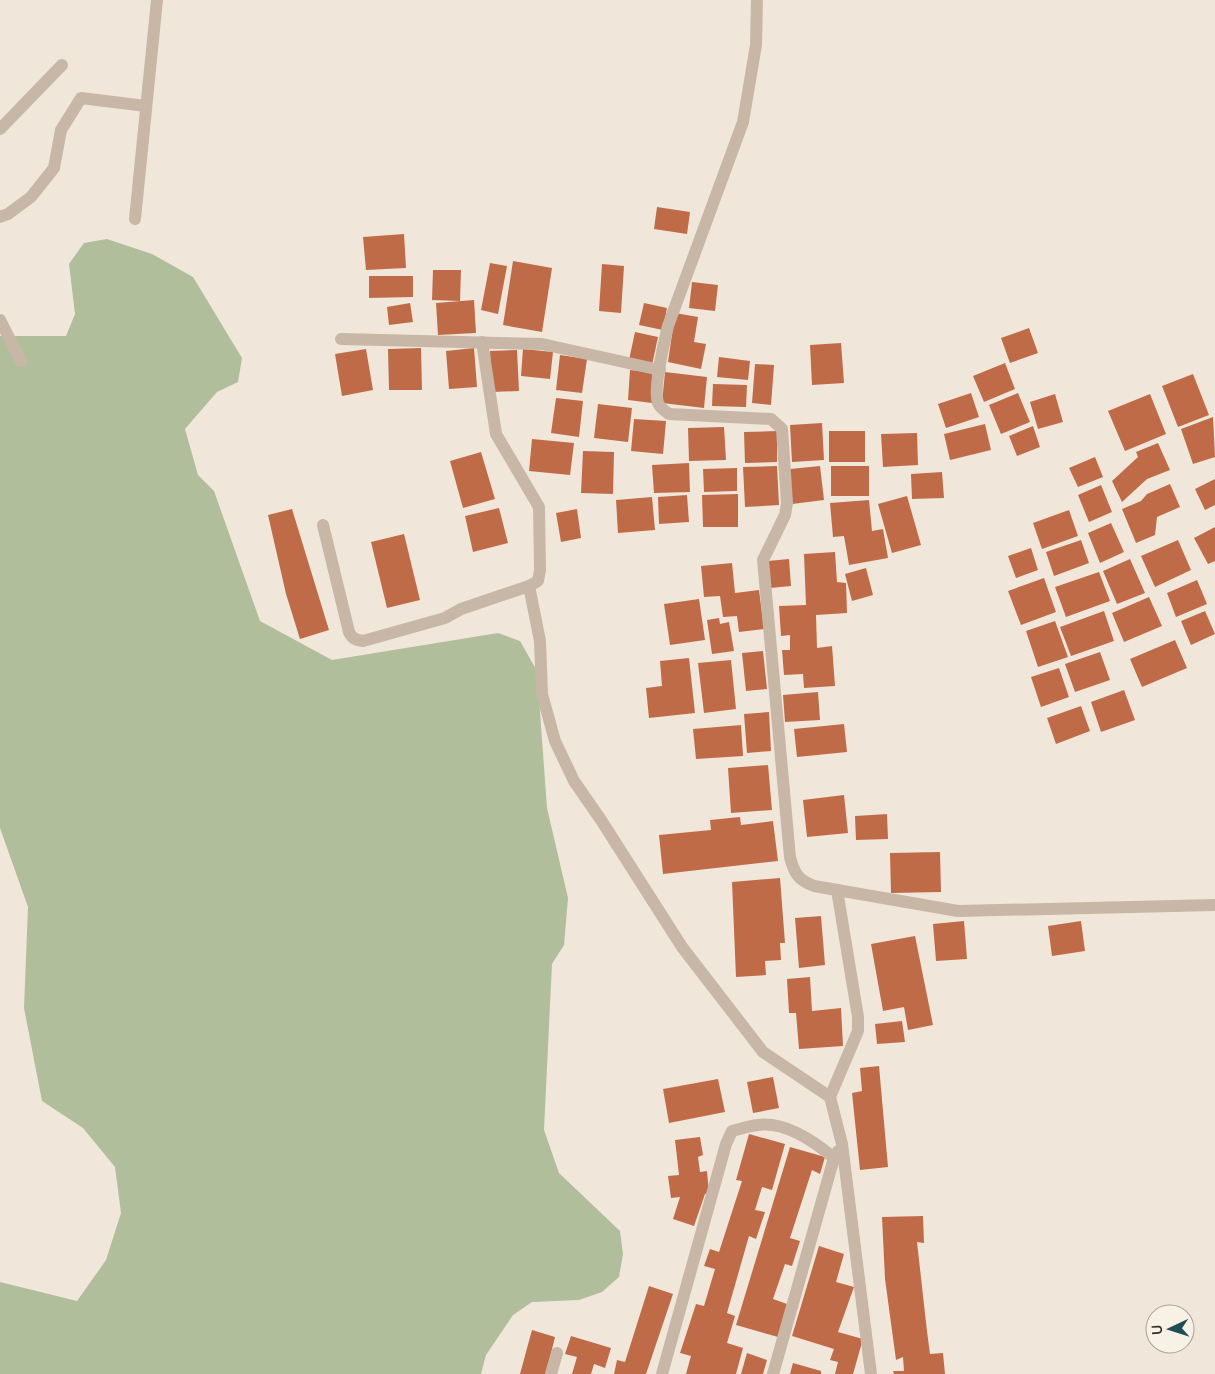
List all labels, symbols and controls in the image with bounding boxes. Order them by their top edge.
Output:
north arrow [1145,1304,1195,1354]
text: U [1147,1324,1166,1336]

